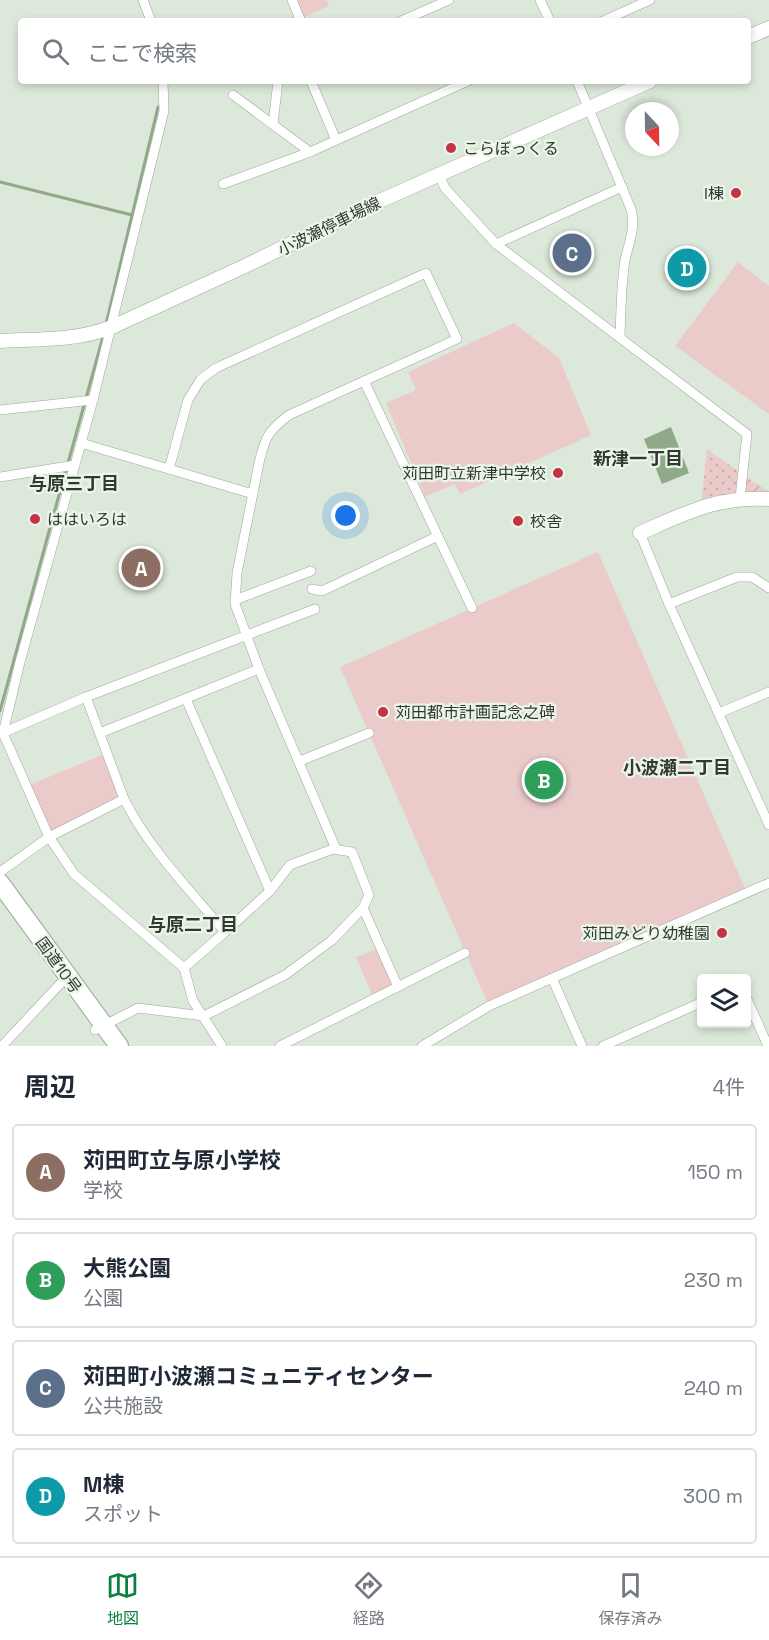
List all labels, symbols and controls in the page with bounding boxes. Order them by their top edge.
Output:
search box [18,18,751,84]
icon: search [39,35,72,68]
text: ここで検索 [87,39,197,67]
north arrow [625,102,679,156]
place label: こらぼっくる [463,138,559,159]
marker: こらぼっくる [444,141,458,155]
place label: I棟 [704,183,724,204]
marker: I棟 [729,186,743,200]
street label: 小波瀬停車場線 [274,192,384,260]
pin: C [552,230,592,276]
pin: D [668,246,706,290]
district label: 新津一丁目 [593,447,683,470]
place label: 苅田町立新津中学校 [402,463,546,484]
marker: 苅田町立新津中学校 [551,466,565,480]
district label: 与原三丁目 [29,472,119,495]
your location [331,501,360,530]
place label: ははいろは [47,509,127,530]
place label: 校舎 [530,511,562,532]
marker: ははいろは [28,512,42,526]
marker: 校舎 [511,514,525,528]
pin: A [122,546,160,590]
place label: 苅田都市計画記念之碑 [395,702,555,723]
marker: 苅田都市計画記念之碑 [376,705,390,719]
district label: 小波瀬二丁目 [623,756,731,779]
pin: B [524,758,564,802]
district label: 与原二丁目 [148,913,238,936]
place label: 苅田みどり幼稚園 [582,923,710,944]
marker: 苅田みどり幼稚園 [715,926,729,940]
street label: 国道10号 [31,933,86,998]
map controls [697,974,751,1028]
button: layers [697,974,751,1028]
text: 周辺 [24,1070,76,1104]
text: 4件 [713,1074,745,1100]
text: 苅田町立与原小学校 [83,1146,281,1174]
text: A [39,1159,52,1185]
text: 150 m [688,1159,743,1185]
text: 学校 [83,1177,123,1203]
text: 大熊公園 [83,1254,171,1282]
text: B [39,1267,52,1293]
text: 230 m [684,1267,743,1293]
text: 公園 [83,1285,123,1311]
text: 苅田町小波瀬コミュニティセンター [83,1362,434,1390]
text: C [39,1375,52,1401]
text: 240 m [684,1375,743,1401]
text: 公共施設 [83,1393,163,1419]
text: M棟 [83,1470,124,1498]
text: D [39,1483,52,1509]
text: 300 m [683,1483,743,1509]
text: スポット [83,1501,163,1527]
tab: 地図 [106,1569,139,1629]
tab: 経路 [352,1569,385,1629]
tab: 保存済み [598,1569,662,1629]

